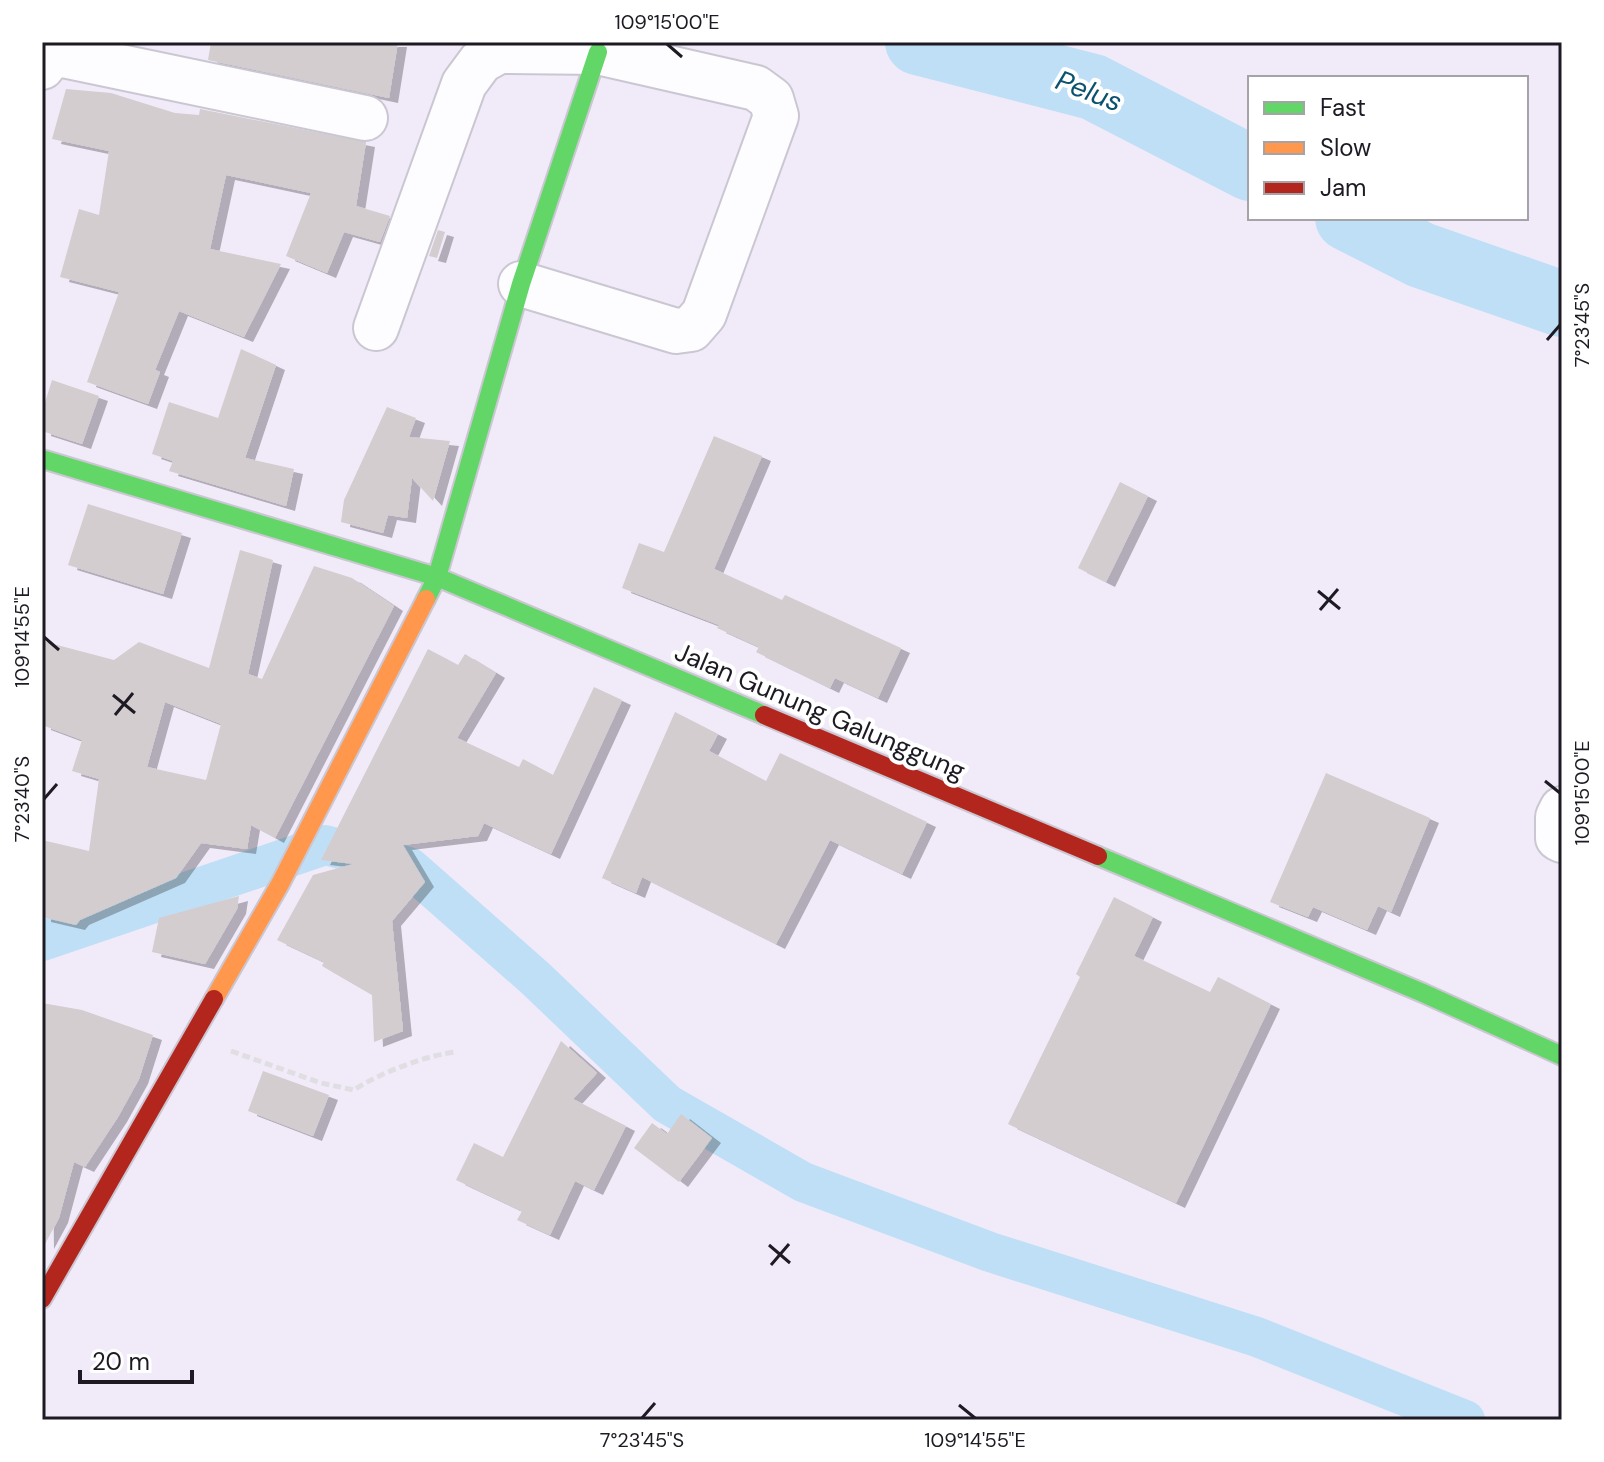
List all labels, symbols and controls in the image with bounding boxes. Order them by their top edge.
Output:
text: 109°15'00"E [614,9,720,35]
water label: Pelus [1050,61,1128,121]
legend [1248,76,1528,220]
text: Fast [1320,92,1366,123]
text: Slow [1320,132,1371,163]
text: Jam [1320,172,1366,203]
text: 7°23'45"S [1569,283,1595,367]
text: 109°14'55"E [9,586,35,688]
street label: Jalan Gunung Galunggung [670,634,970,788]
text: 109°15'00"E [1569,740,1595,846]
text: 7°23'40"S [9,756,35,842]
scale bar [80,1334,192,1384]
text: 20 m [92,1346,150,1377]
text: 7°23'45"S [600,1427,684,1453]
text: 109°14'55"E [924,1427,1026,1453]

